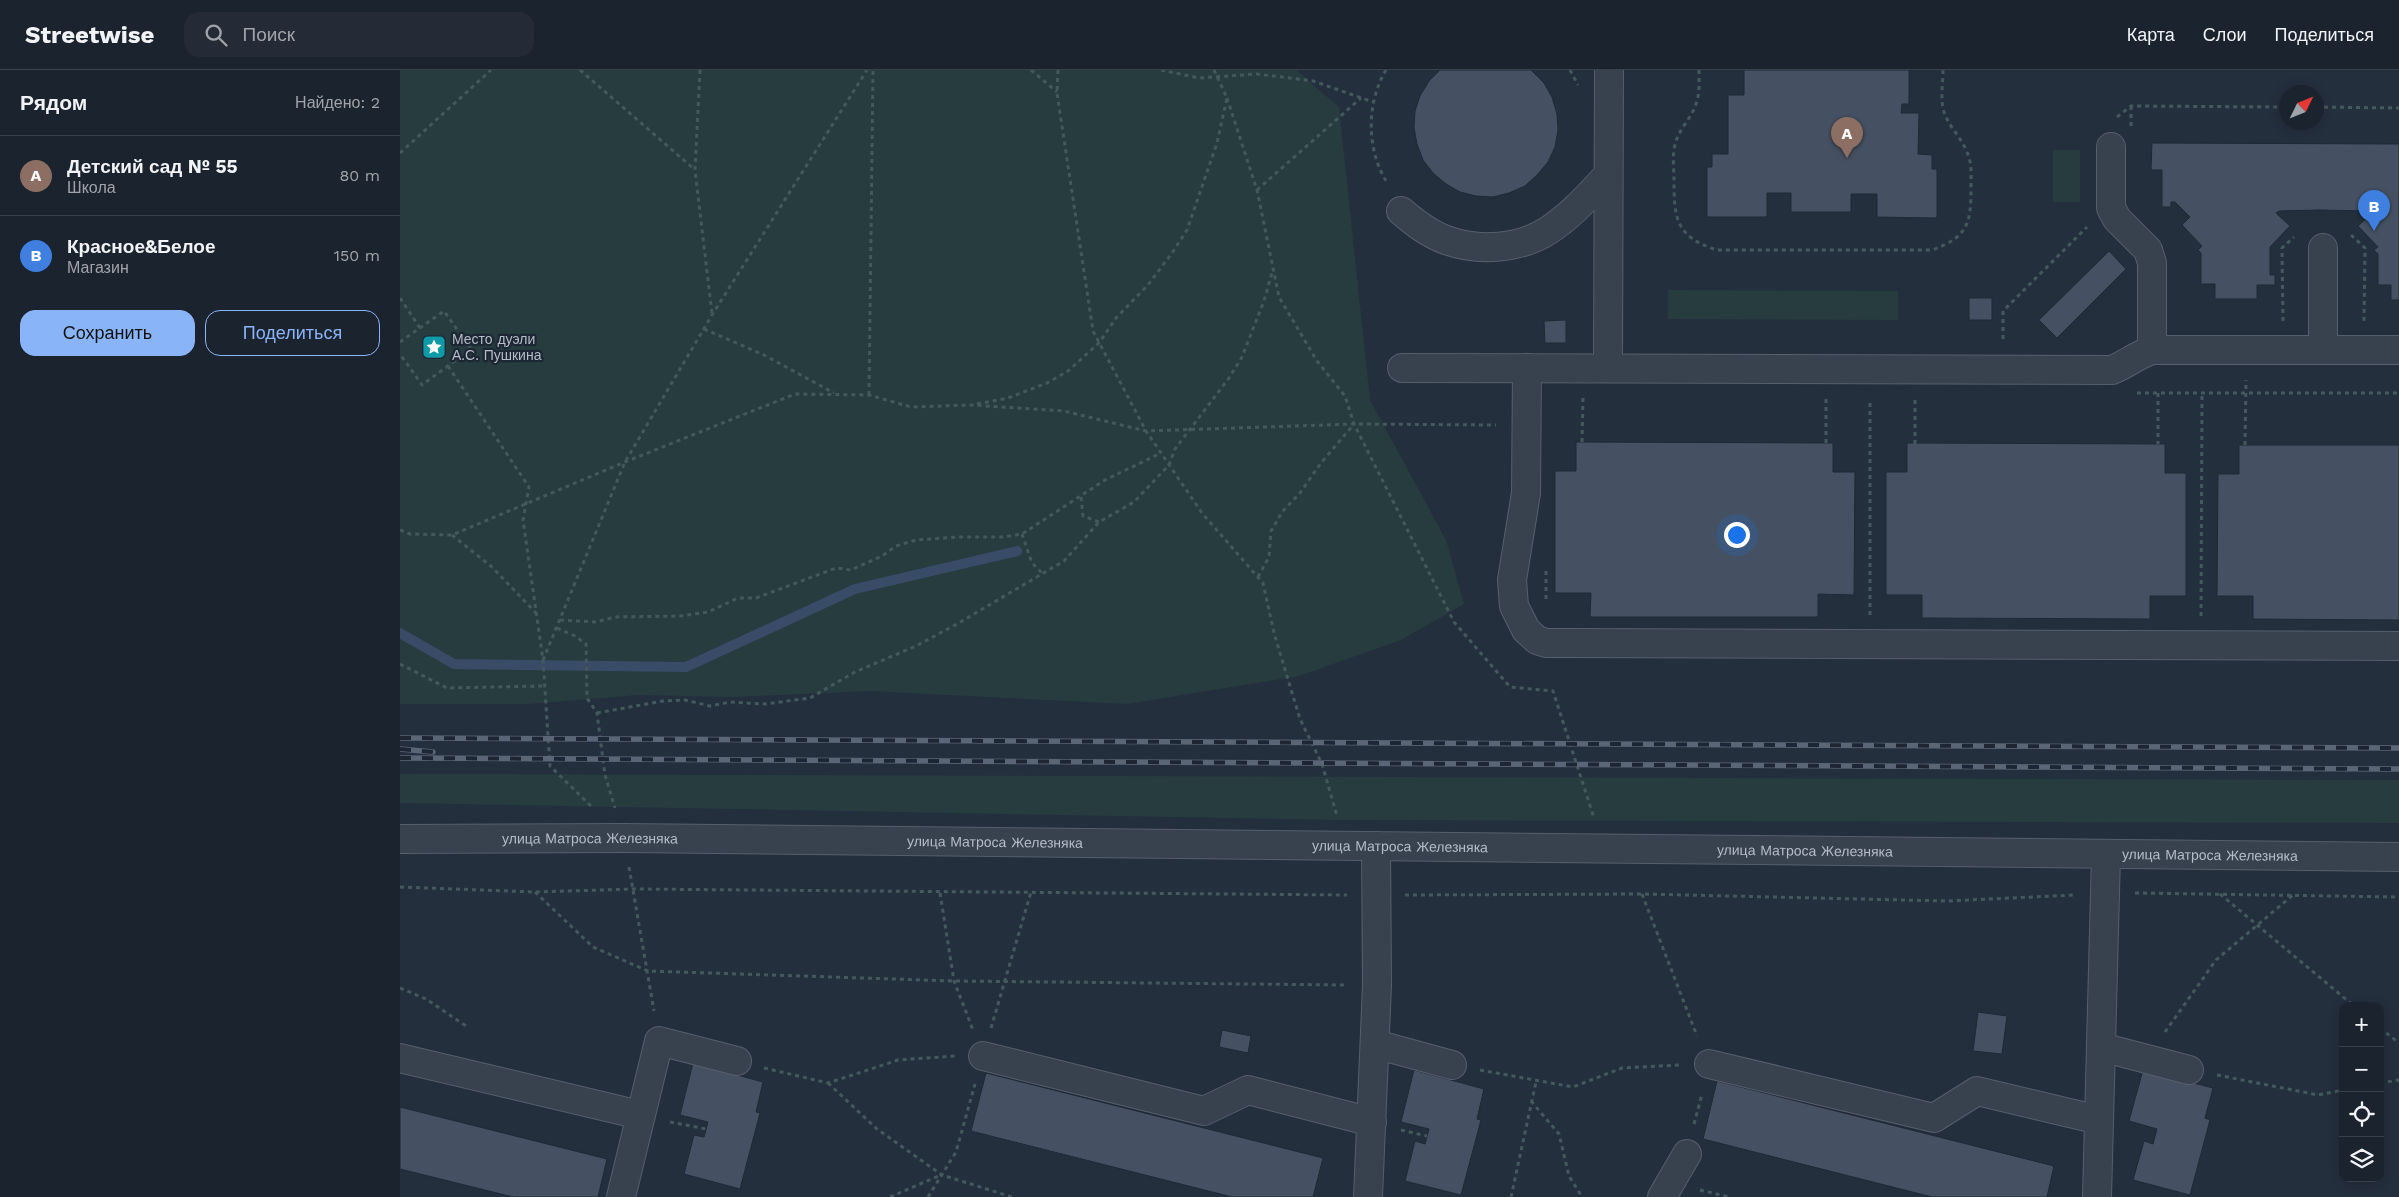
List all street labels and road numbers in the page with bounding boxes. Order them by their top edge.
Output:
street label: улица Матроса Железняка [502,830,678,847]
street label: улица Матроса Железняка [907,833,1083,851]
street label: улица Матроса Железняка [1312,837,1488,855]
street label: улица Матроса Железняка [1717,842,1893,860]
street label: улица Матроса Железняка [2122,846,2298,864]

